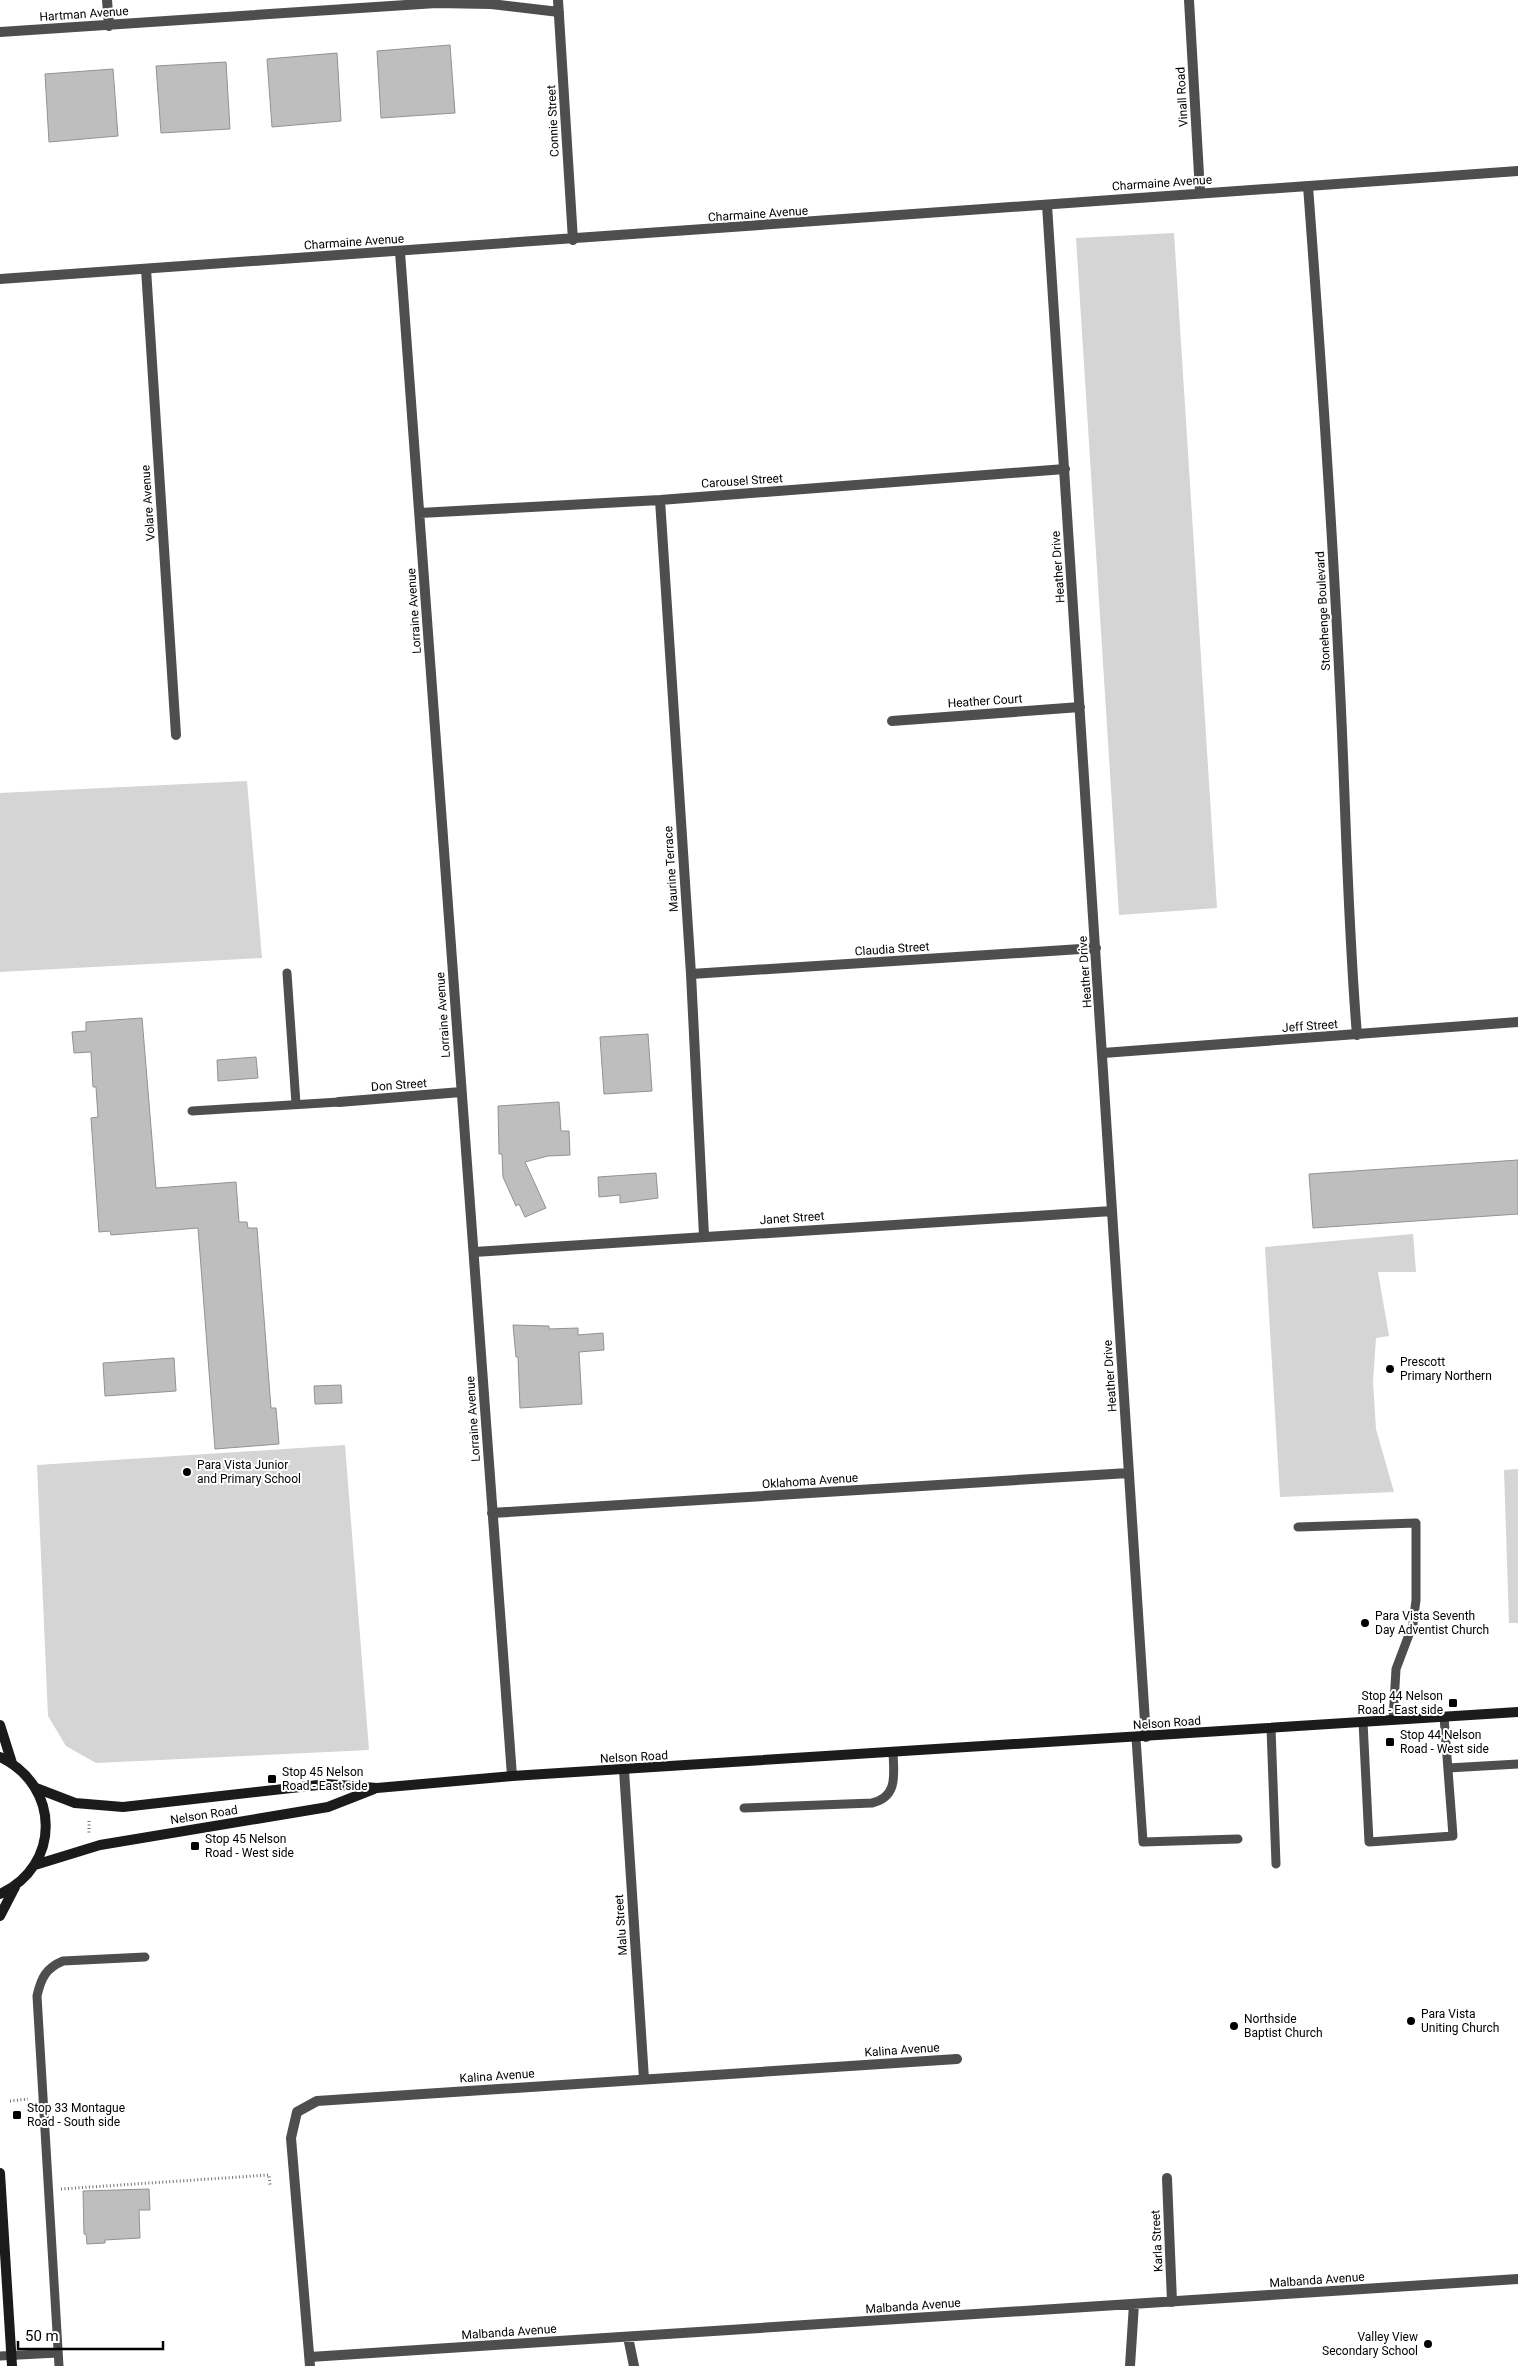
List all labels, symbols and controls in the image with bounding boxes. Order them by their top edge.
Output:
street label: Hartman Avenue [39,4,129,24]
street label: Vinall Road [1173,67,1191,127]
street label: Connie Street [544,85,562,157]
street label: Charmaine Avenue [1112,173,1212,193]
street label: Charmaine Avenue [708,204,808,224]
street label: Charmaine Avenue [304,232,404,252]
street label: Volare Avenue [138,465,158,541]
street label: Carousel Street [701,471,783,491]
street label: Heather Drive [1048,530,1068,604]
street label: Stonehenge Boulevard [1313,551,1333,671]
street label: Lorraine Avenue [404,568,424,654]
street label: Heather Court [947,691,1023,711]
street label: Maurine Terrace [661,825,681,913]
street label: Heather Drive [1075,935,1095,1009]
street label: Claudia Street [854,939,930,959]
street label: Lorraine Avenue [433,972,453,1058]
street label: Jeff Street [1282,1017,1338,1035]
street label: Don Street [371,1076,427,1094]
street label: Janet Street [759,1209,825,1227]
street label: Heather Drive [1100,1339,1120,1413]
place label: Prescott Primary Northern [1400,1355,1492,1383]
marker: Prescott Primary Northern [1384,1363,1396,1375]
street label: Lorraine Avenue [463,1376,483,1462]
place label: Para Vista Junior and Primary School [197,1458,301,1486]
marker: Para Vista Junior and Primary School [181,1466,193,1478]
street label: Oklahoma Avenue [761,1471,859,1491]
place label: Para Vista Seventh Day Adventist Church [1375,1609,1489,1637]
marker: Para Vista Seventh Day Adventist Church [1359,1617,1371,1629]
place label: Stop 44 Nelson Road - East side [1358,1689,1443,1717]
marker: Stop 44 Nelson Road - East side [1447,1697,1459,1709]
street label: Nelson Road [1133,1714,1201,1732]
place label: Stop 44 Nelson Road - West side [1400,1728,1489,1756]
marker: Stop 44 Nelson Road - West side [1384,1736,1396,1748]
street label: Nelson Road [600,1748,668,1766]
place label: Stop 45 Nelson Road - East side [282,1765,368,1793]
marker: Stop 45 Nelson Road - East side [266,1773,278,1785]
street label: Nelson Road [169,1803,239,1827]
place label: Stop 45 Nelson Road - West side [205,1832,294,1860]
marker: Stop 45 Nelson Road - West side [189,1840,201,1852]
street label: Malu Street [612,1894,630,1956]
place label: Para Vista Uniting Church [1421,2007,1499,2035]
place label: Northside Baptist Church [1244,2012,1323,2040]
marker: Para Vista Uniting Church [1405,2015,1417,2027]
marker: Northside Baptist Church [1228,2020,1240,2032]
street label: Kalina Avenue [864,2040,940,2060]
street label: Kalina Avenue [459,2066,535,2086]
place label: Stop 33 Montague Road - South side [27,2101,125,2129]
marker: Stop 33 Montague Road - South side [11,2109,23,2121]
street label: Karla Street [1148,2210,1166,2272]
street label: Malbanda Avenue [1269,2270,1365,2290]
street label: Malbanda Avenue [865,2296,961,2316]
scale bar [18,2318,162,2350]
street label: Malbanda Avenue [461,2322,557,2342]
text: 50 m [25,2327,59,2345]
place label: Valley View Secondary School [1322,2330,1418,2358]
marker: Valley View Secondary School [1422,2338,1434,2350]

